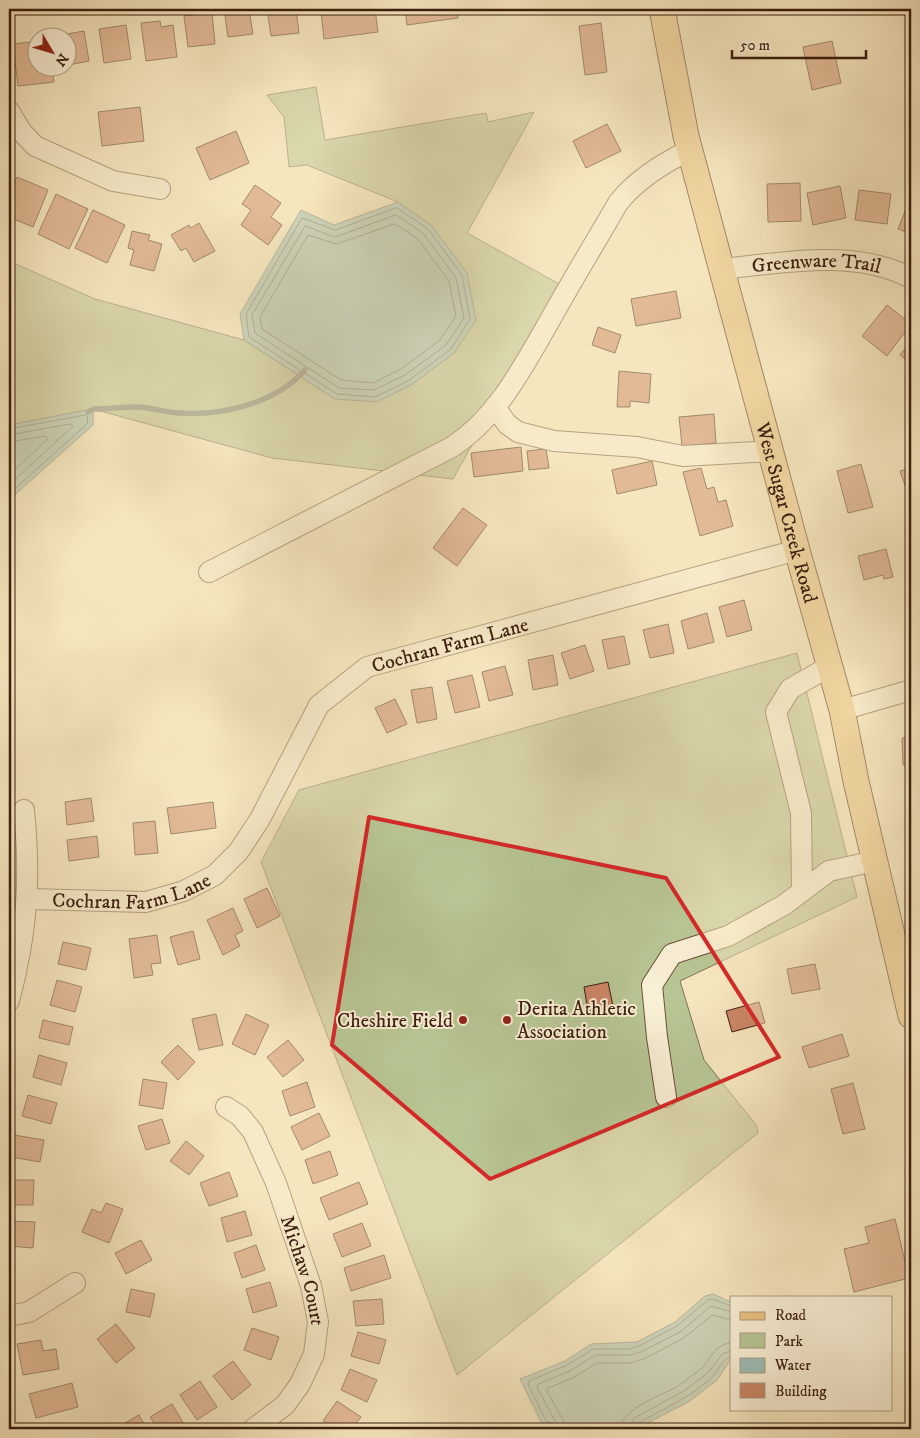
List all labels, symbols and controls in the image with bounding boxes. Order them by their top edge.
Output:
north arrow [28,28,78,78]
scale bar [732,28,866,60]
text: 50 m [740,36,770,55]
text: N [51,49,72,70]
street label: Greenware Trail [751,249,884,280]
street label: West Sugar Creek Road [749,419,822,606]
street label: Cochran Farm Lane [369,613,531,679]
street label: Cochran Farm Lane [52,868,215,916]
place label: Derita Athletic Association [517,997,636,1045]
place label: Cheshire Field [337,1009,453,1034]
marker: Cheshire Field [457,1014,469,1026]
marker: Derita Athletic Association [501,1014,513,1026]
street label: Michaw Court [274,1212,329,1327]
legend [730,1296,892,1410]
text: Road [775,1306,807,1325]
text: Park [775,1332,804,1351]
text: Water [774,1356,811,1375]
text: Building [775,1382,827,1401]

